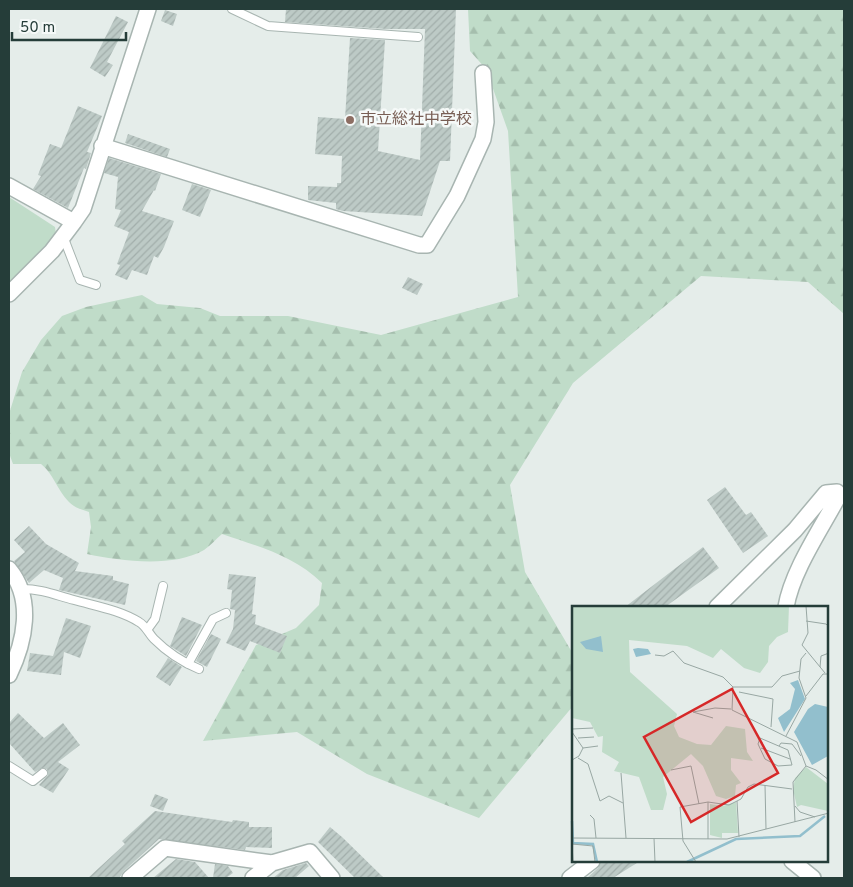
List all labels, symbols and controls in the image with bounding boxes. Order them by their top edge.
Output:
scale bar [12,10,126,42]
text: 50 m [20,19,55,38]
place label: 市立総社中学校 [360,110,472,130]
marker: 市立総社中学校 [344,114,356,126]
inset map [572,606,828,862]

